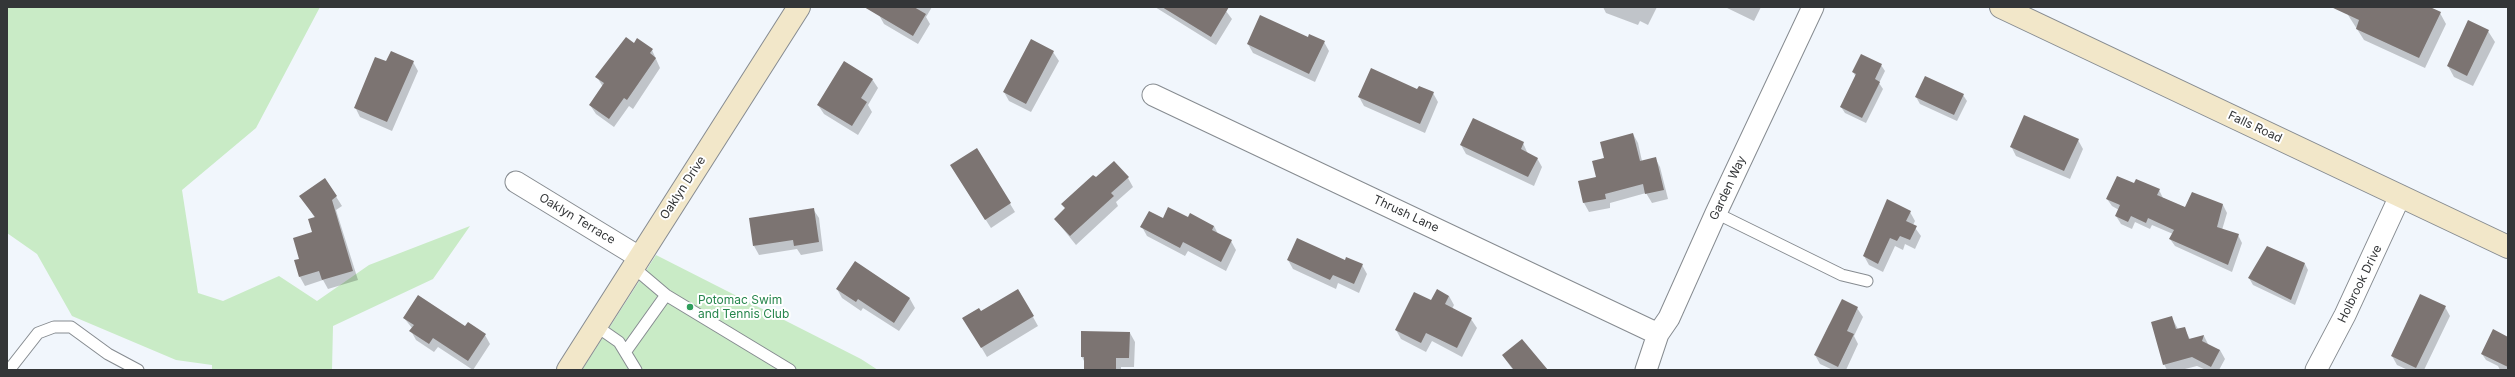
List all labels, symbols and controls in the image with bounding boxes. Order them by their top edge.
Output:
street label: Falls Road [2226,108,2284,146]
street label: Oaklyn Drive [657,154,709,222]
street label: Garden Way [1707,154,1749,222]
street label: Oaklyn Terrace [536,191,618,247]
street label: Thrush Lane [1371,192,1441,236]
street label: Holbrook Drive [2335,243,2385,325]
place label: Potomac Swim and Tennis Club [698,293,789,321]
marker: Potomac Swim and Tennis Club [685,302,695,312]

